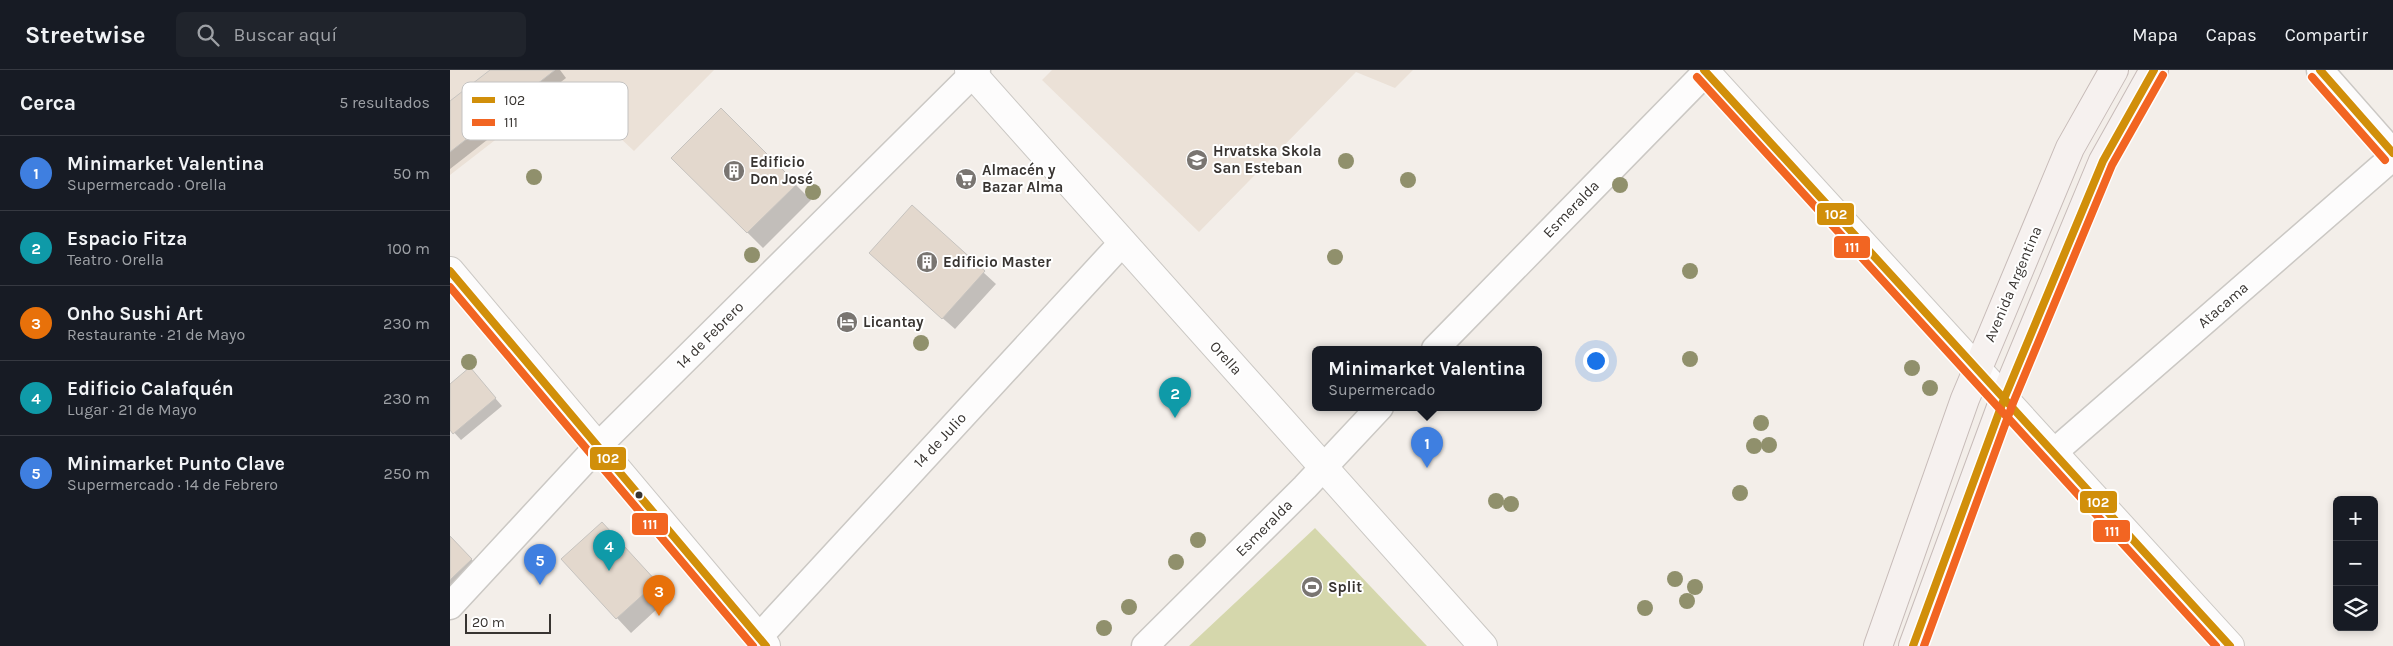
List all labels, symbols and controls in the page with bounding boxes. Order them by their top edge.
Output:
search box [176,12,526,57]
text: Streetwise [25,21,146,49]
icon: search [194,21,222,49]
text: Buscar aquí [234,24,337,46]
text: Mapa [2132,24,2178,46]
text: Capas [2206,24,2257,46]
text: Compartir [2285,24,2368,46]
legend [462,82,628,140]
text: Cerca [20,91,76,115]
text: 102 [504,92,525,109]
text: 5 resultados [339,93,430,112]
text: 111 [504,114,518,131]
place label: Hrvatska Skola San Esteban [1213,142,1322,177]
school or university icon: Hrvatska Skola San Esteban [1185,148,1209,172]
text: Minimarket Valentina [67,153,264,175]
place label: Edificio Don José [750,153,813,188]
building icon: Edificio Don José [722,159,746,183]
place label: Almacén y Bazar Alma [982,161,1063,196]
text: 1 [33,164,39,183]
text: 50 m [393,164,430,183]
supermarket icon: Almacén y Bazar Alma [954,167,978,191]
text: Supermercado · Orella [67,175,227,194]
street label: Esmeralda [1539,176,1603,242]
line badge: 102 [1816,202,1855,226]
text: 102 [1825,206,1847,223]
street label: Avenida Argentina [1980,223,2046,345]
text: Espacio Fitza [67,228,187,250]
line badge: 111 [1833,235,1871,259]
text: 2 [31,239,41,258]
text: 100 m [387,239,430,258]
text: 111 [1845,239,1859,256]
text: Teatro · Orella [67,250,164,269]
building icon: Edificio Master [915,250,939,274]
place label: Edificio Master [943,253,1051,271]
street label: Atacama [2194,278,2252,332]
street label: 14 de Febrero [673,298,747,372]
text: Onho Sushi Art [67,303,203,325]
hotel icon: Licantay [835,310,859,334]
place label: Licantay [863,313,924,331]
text: 3 [31,314,41,333]
text: 230 m [383,314,430,333]
text: Restaurante · 21 de Mayo [67,325,245,344]
street label: Orella [1206,337,1246,379]
popup [1312,346,1542,411]
your location [1583,348,1609,374]
text: Minimarket Valentina [1328,358,1526,380]
pin: 2 [1159,377,1191,418]
text: Edificio Calafquén [67,378,234,400]
text: Supermercado [1328,380,1435,399]
text: 4 [31,389,41,408]
text: 230 m [383,389,430,408]
text: Lugar · 21 de Mayo [67,400,197,419]
street label: 14 de Julio [910,409,970,471]
pin: 1 [1411,427,1443,468]
line badge: 102 [589,446,627,471]
text: 102 [597,450,619,467]
text: Minimarket Punto Clave [67,453,285,475]
text: 5 [31,464,41,483]
text: 250 m [383,464,430,483]
text: Supermercado · 14 de Febrero [67,475,278,494]
unlabelled marker [634,490,644,500]
line badge: 102 [2079,490,2118,514]
text: 102 [2087,494,2109,511]
street label: Esmeralda [1232,496,1296,560]
map controls [2333,496,2378,631]
button: + [2333,496,2378,541]
line badge: 111 [631,512,669,536]
text: 111 [643,516,657,533]
line badge: 111 [2092,519,2131,543]
text: 111 [2105,523,2119,540]
pin: 4 [593,530,625,571]
button: − [2333,541,2378,586]
pin: 5 [524,544,556,585]
pin: 3 [643,575,675,616]
sports icon: Split [1300,575,1324,599]
place label: Split [1328,578,1362,596]
button: layers [2333,586,2378,631]
scale bar [465,611,551,634]
text: 20 m [472,614,505,631]

